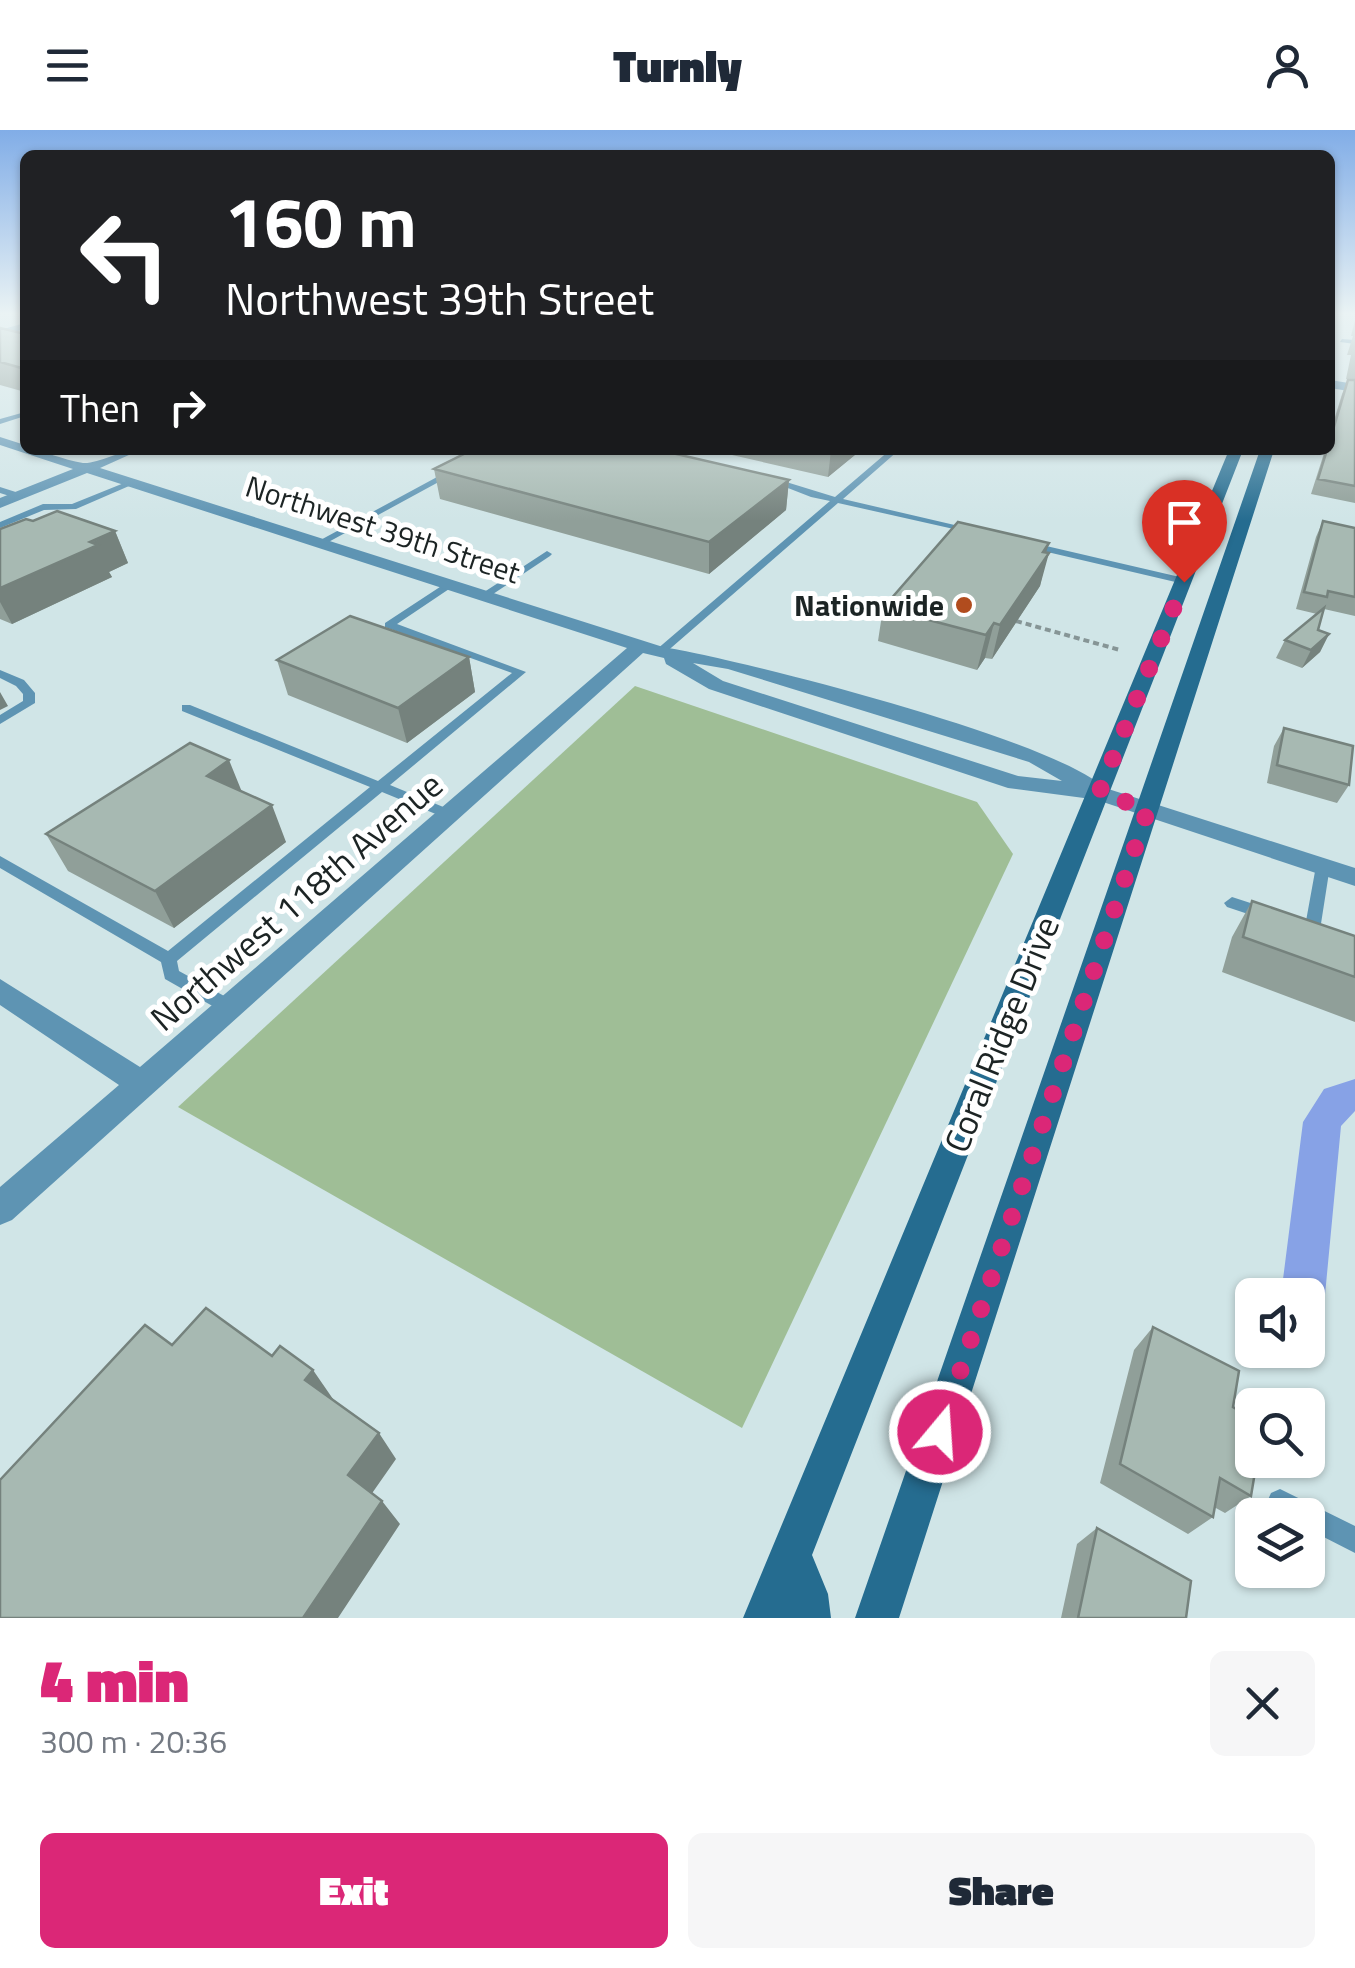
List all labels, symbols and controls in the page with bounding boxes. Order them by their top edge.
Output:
text: Turnly [613,31,742,99]
icon: menu [40,38,95,93]
icon: person [1260,38,1315,93]
text: 160 m [225,168,417,274]
icon: left [60,190,190,320]
text: Northwest 39th Street [225,264,654,332]
text: Then [60,379,140,437]
icon: right [160,380,215,435]
street label: Northwest 39th Street [240,463,527,595]
pin [1142,480,1227,583]
icon: arrive [1157,495,1212,550]
place label: Nationwide [794,582,944,628]
marker: Nationwide [953,594,975,616]
street label: Northwest 118th Avenue [138,758,454,1044]
street label: Coral Ridge Drive [929,908,1073,1160]
map controls [1235,1278,1325,1588]
button: sound [1235,1278,1325,1368]
position arrow [888,1380,992,1484]
button: search [1235,1388,1325,1478]
button: layers [1235,1498,1325,1588]
text: 4 min [40,1634,189,1725]
button: close [1210,1651,1315,1756]
text: 300 m · 20:36 [40,1717,227,1765]
button: Exit [40,1833,668,1948]
button: Share [688,1833,1315,1948]

